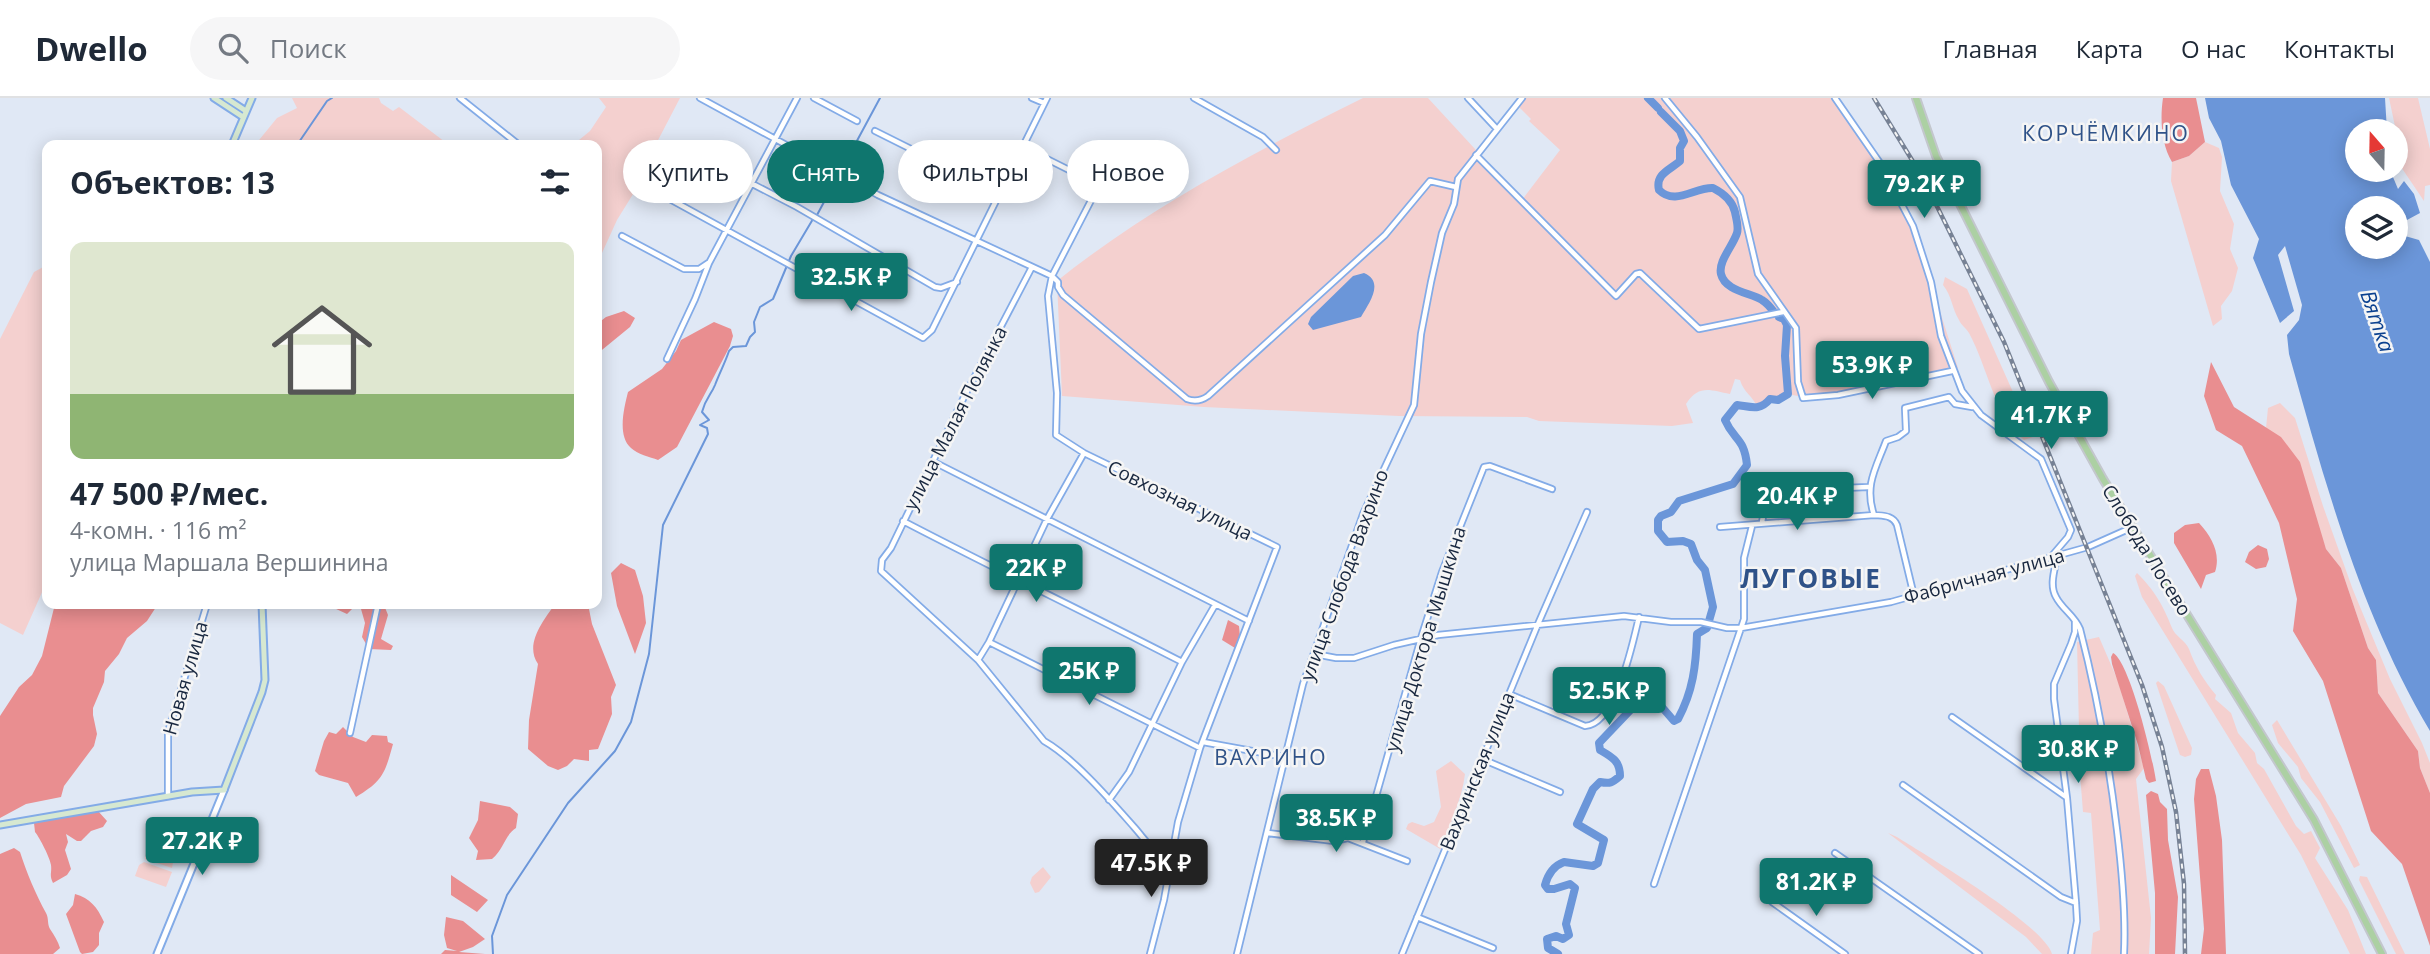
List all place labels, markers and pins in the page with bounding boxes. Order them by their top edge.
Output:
pin: 79.2K ₽ [1859,160,1989,220]
pin: 32.5K ₽ [786,254,916,313]
pin: 53.9K ₽ [1807,342,1937,401]
pin: 41.7K ₽ [1986,392,2116,451]
pin: 20.4K ₽ [1732,472,1862,532]
pin: 22K ₽ [987,545,1085,604]
pin: 25K ₽ [1040,648,1138,707]
pin: 52.5K ₽ [1544,668,1674,727]
pin: 30.8K ₽ [2013,726,2143,785]
pin: 38.5K ₽ [1271,794,1401,854]
pin: 27.2K ₽ [137,818,267,877]
pin: 47.5K ₽ [1086,840,1216,899]
pin: 81.2K ₽ [1751,858,1881,918]

